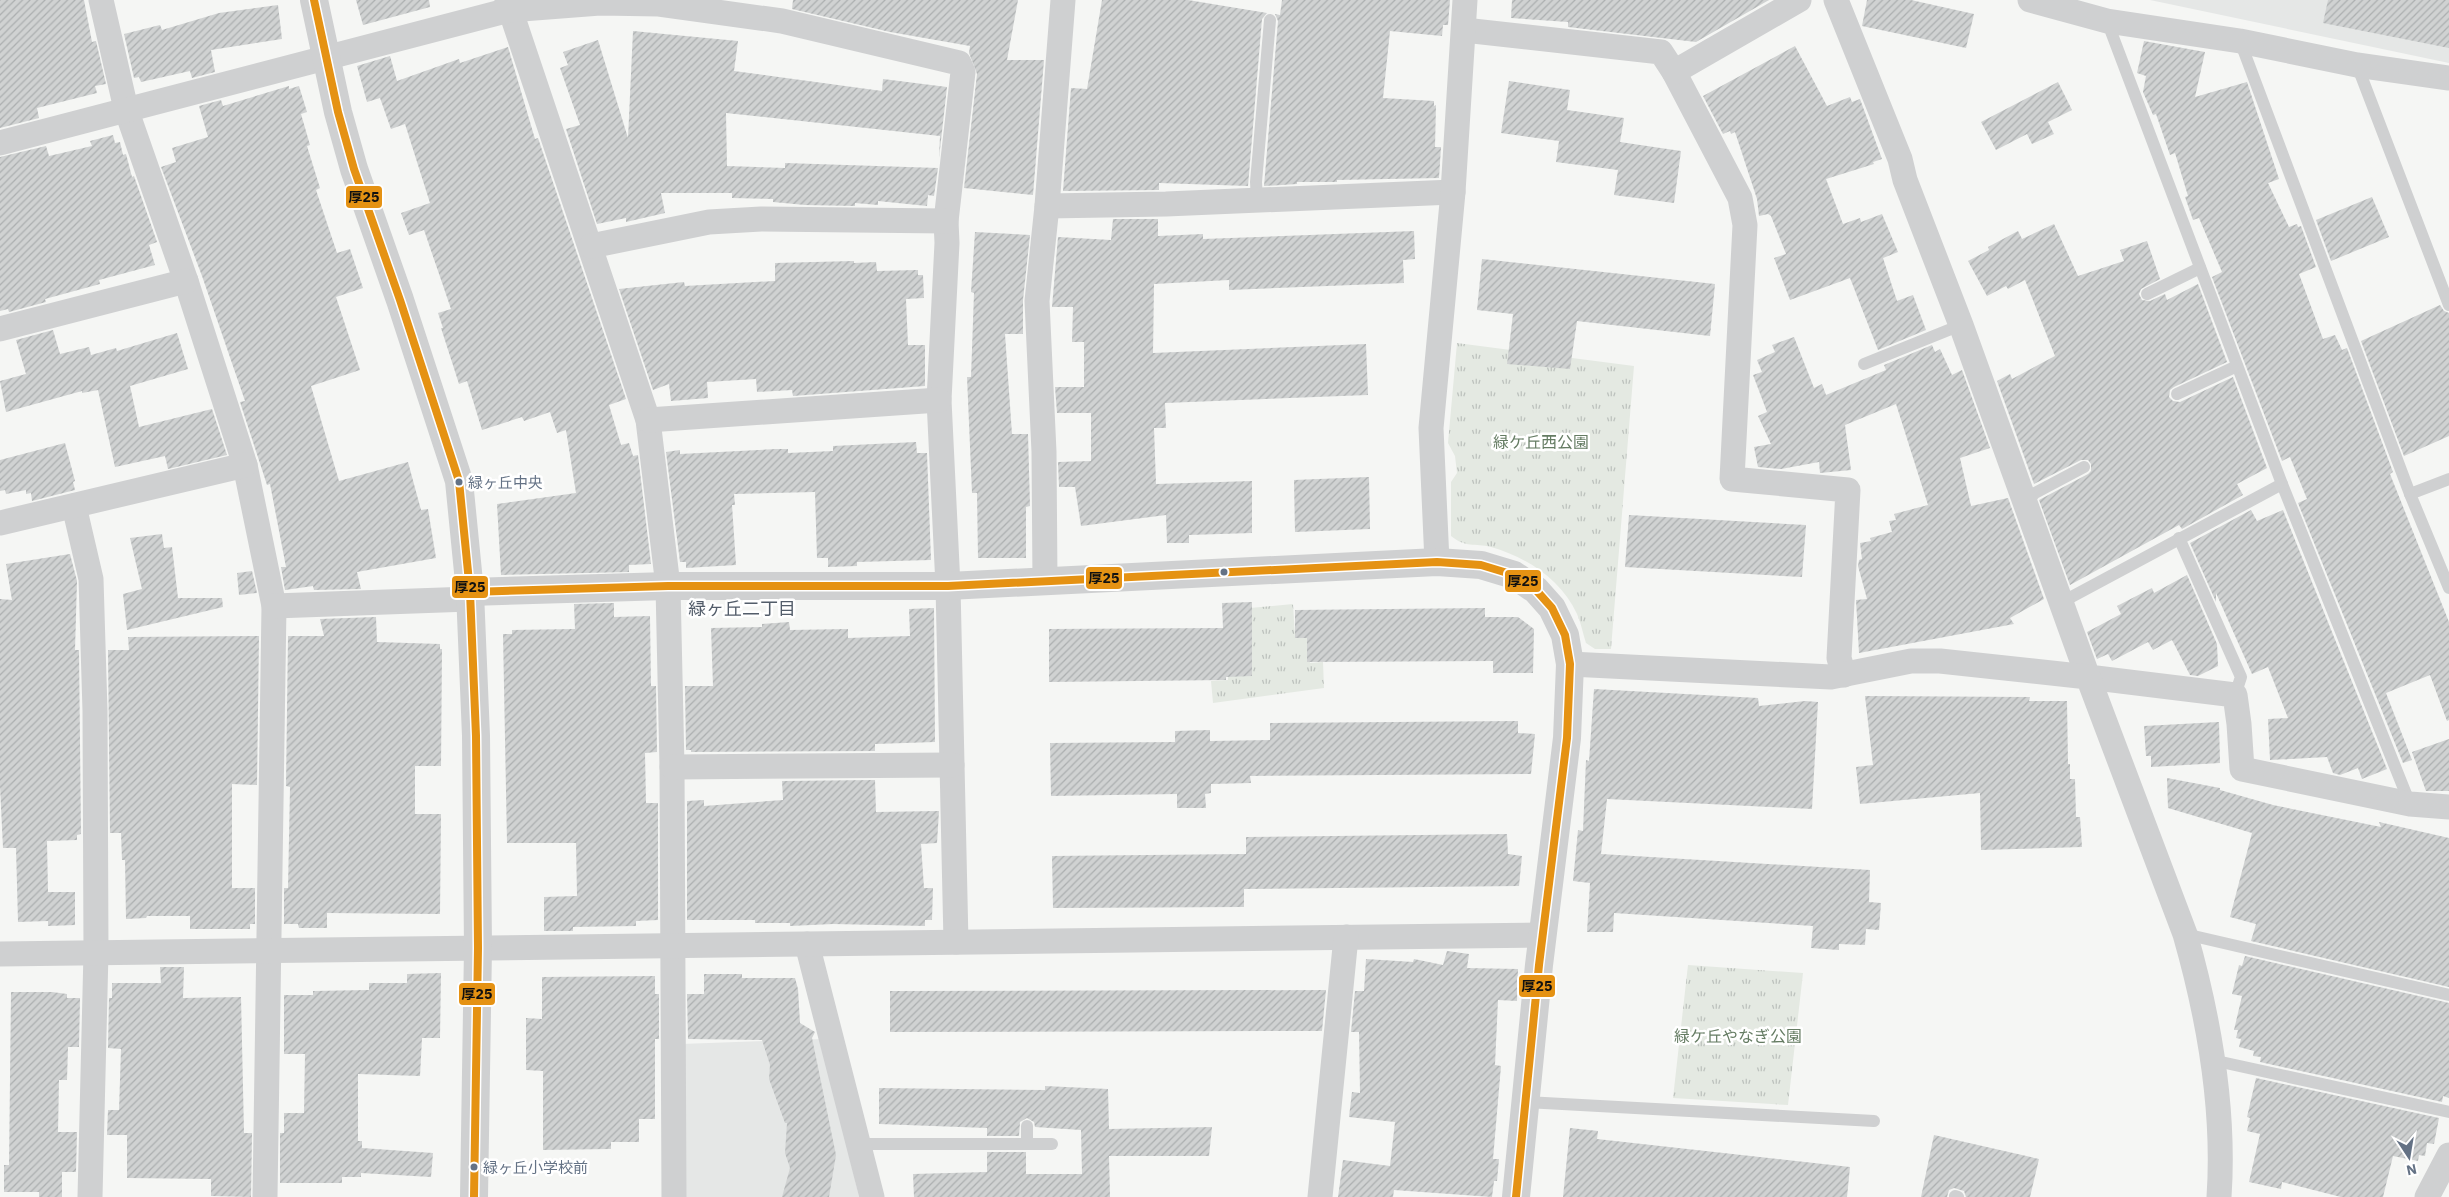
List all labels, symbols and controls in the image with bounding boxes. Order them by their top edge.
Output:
line badge: 厚25 [345,185,383,209]
text: 厚25 [349,188,379,206]
park label: 緑ケ丘西公園 [1493,432,1589,452]
place label: 緑ヶ丘中央 [468,473,543,492]
marker: 緑ヶ丘中央 [454,477,464,487]
line badge: 厚25 [1085,566,1123,590]
unlabelled marker [1219,567,1229,577]
text: 厚25 [1089,569,1119,587]
line badge: 厚25 [1504,569,1542,593]
text: 厚25 [1508,572,1538,590]
line badge: 厚25 [451,575,489,599]
text: 厚25 [455,578,485,596]
district label: 緑ヶ丘二丁目 [688,597,796,620]
line badge: 厚25 [1518,974,1556,998]
text: 厚25 [1522,977,1552,995]
line badge: 厚25 [458,982,496,1006]
text: 厚25 [462,985,492,1003]
park label: 緑ケ丘やなぎ公園 [1674,1026,1802,1046]
north arrow [2384,1132,2434,1182]
place label: 緑ヶ丘小学校前 [483,1158,588,1177]
text: N [2405,1160,2419,1180]
marker: 緑ヶ丘小学校前 [469,1162,479,1172]

